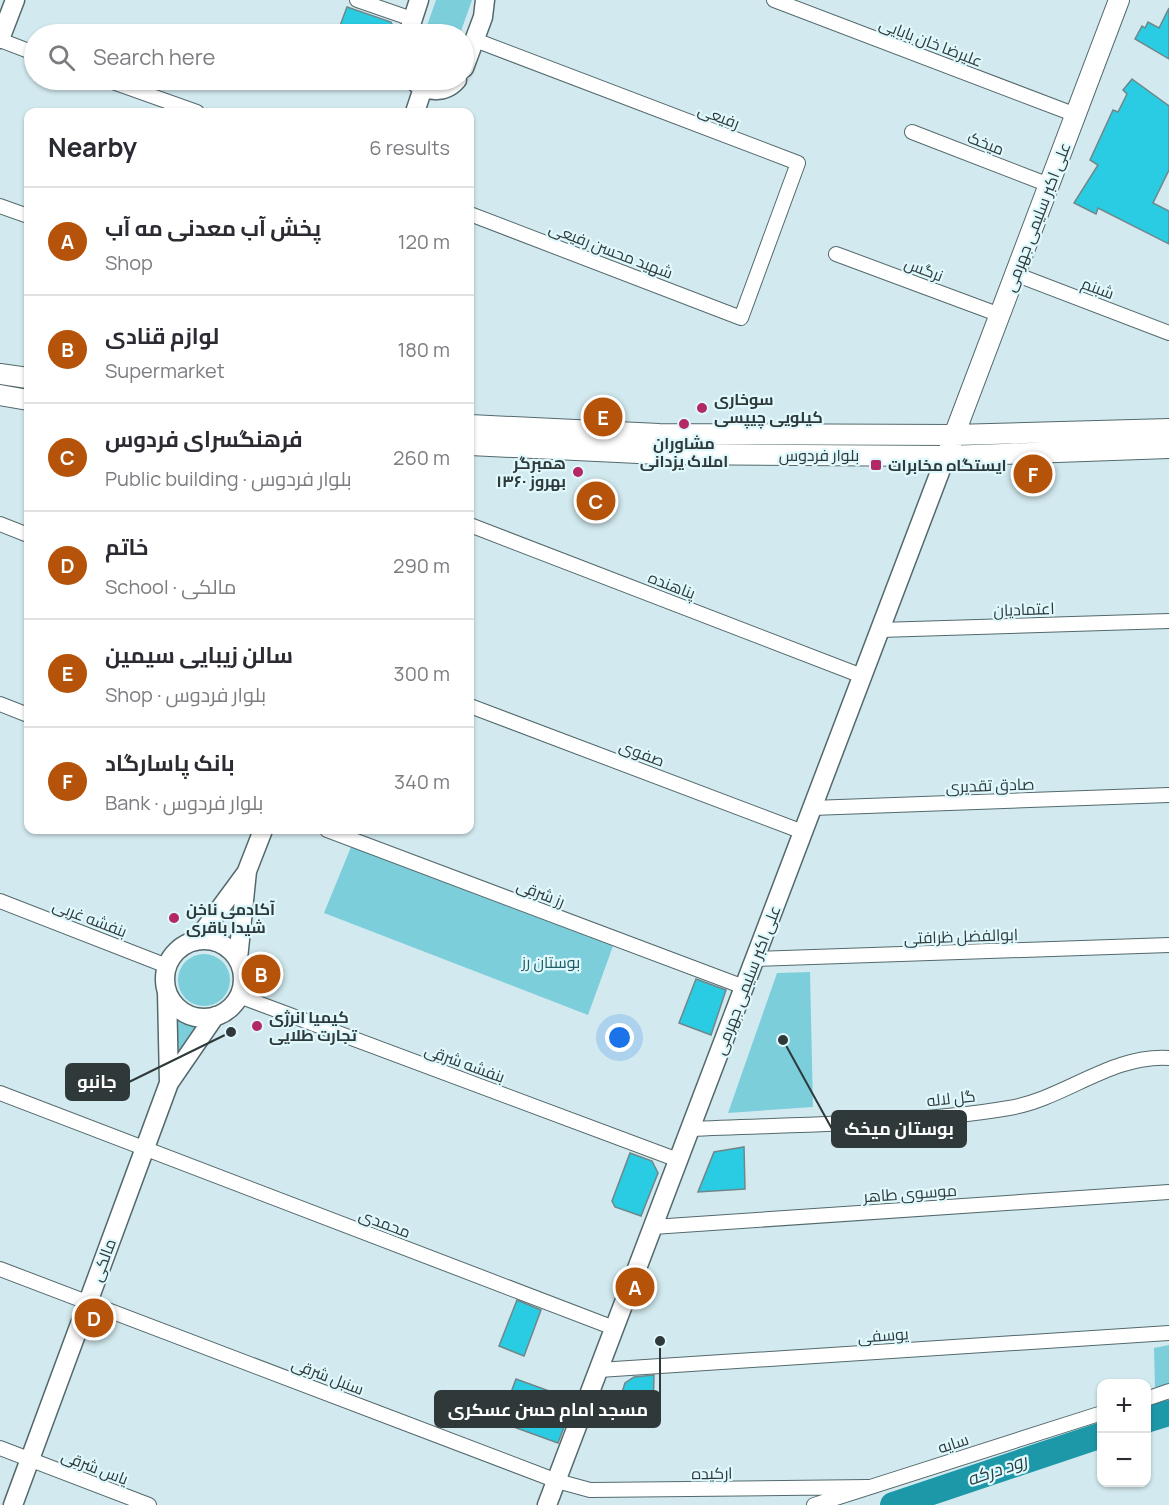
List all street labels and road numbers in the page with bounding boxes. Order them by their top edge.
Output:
street label: علیرضا خان بابایی [876,12,986,72]
street label: رفیعی [695,98,743,134]
street label: میخک [964,126,1008,160]
street label: علی اکبر سلیمی جهرمی [998,139,1076,295]
street label: شهید محسن رفیعی [546,216,676,284]
street label: نرگس [901,252,947,286]
street label: شبنم [1078,272,1117,305]
street label: بلوار فردوس [779,444,859,466]
street label: پناهنده [645,566,700,605]
street label: اعتمادیان [993,597,1055,621]
street label: صفوی [616,734,668,772]
street label: صادق تقدیری [945,772,1035,798]
street label: رز شرقی [514,874,568,912]
street label: بنفشه غربی [50,894,130,942]
street label: علی اکبر سلیمی جهرمی [708,902,786,1058]
street label: ابوالفضل ظرافتی [903,923,1019,949]
street label: بنفشه شرقی [422,1038,508,1088]
street label: گل لاله [925,1084,977,1112]
street label: موسوی طاهر [862,1179,957,1207]
street label: محمدی [356,1203,414,1243]
street label: مالکی [85,1236,121,1284]
street label: یوسفی [857,1322,910,1348]
street label: سنبل شرقی [289,1352,367,1400]
street label: سایه [935,1428,971,1458]
street label: یاس شرقی [58,1444,132,1490]
street label: ارکیده [691,1462,733,1484]

